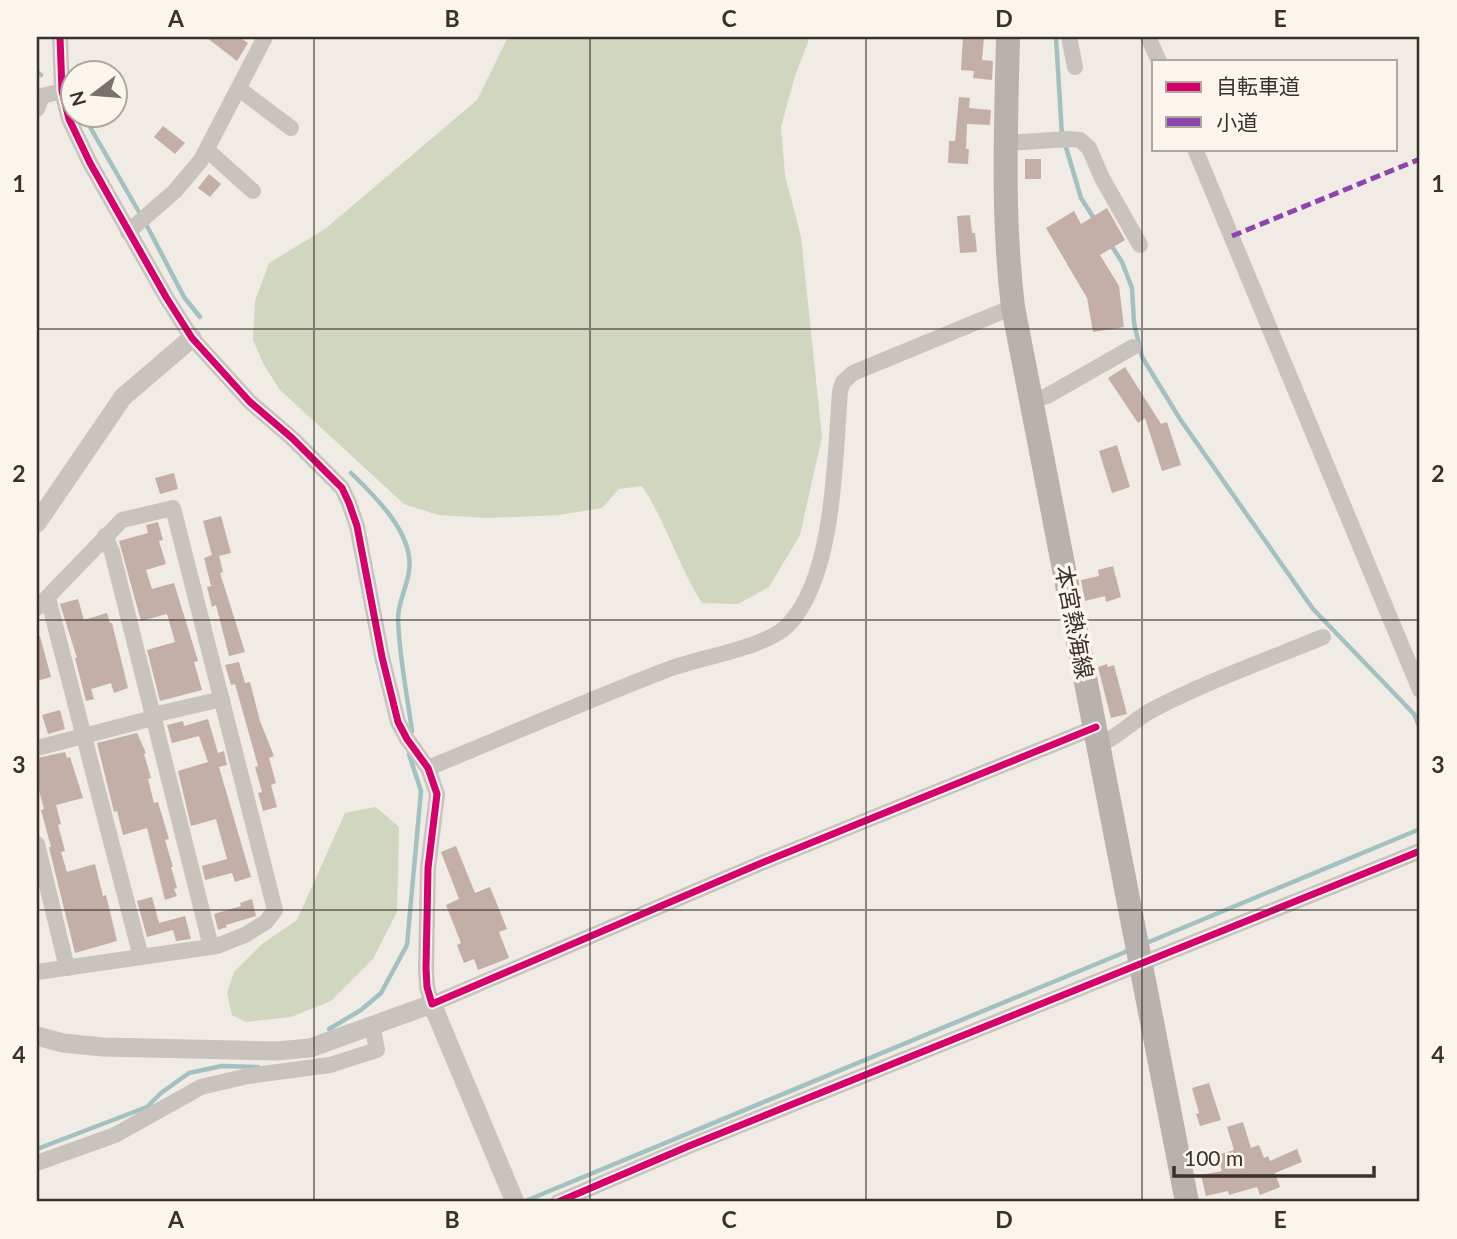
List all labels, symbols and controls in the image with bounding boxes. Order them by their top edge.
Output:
text: A [167,4,185,32]
text: B [444,4,460,32]
text: C [721,4,737,32]
text: D [995,4,1013,32]
text: E [1273,4,1287,32]
north arrow [60,60,130,130]
legend [1152,60,1398,150]
text: 自転車道 [1216,73,1300,98]
text: N [64,89,90,109]
text: 小道 [1216,109,1258,134]
text: 1 [12,169,26,197]
text: 1 [1431,169,1445,197]
text: 2 [12,459,26,487]
text: 2 [1431,459,1445,487]
street label: 本宮熱海線 [1050,563,1100,681]
text: 3 [12,750,26,778]
text: 3 [1431,750,1445,778]
text: 4 [12,1040,26,1068]
text: 4 [1431,1040,1445,1068]
scale bar [1174,1134,1373,1178]
text: 100 m [1184,1145,1243,1170]
text: A [167,1205,185,1233]
text: B [444,1205,460,1233]
text: C [721,1205,737,1233]
text: D [995,1205,1013,1233]
text: E [1273,1205,1287,1233]

